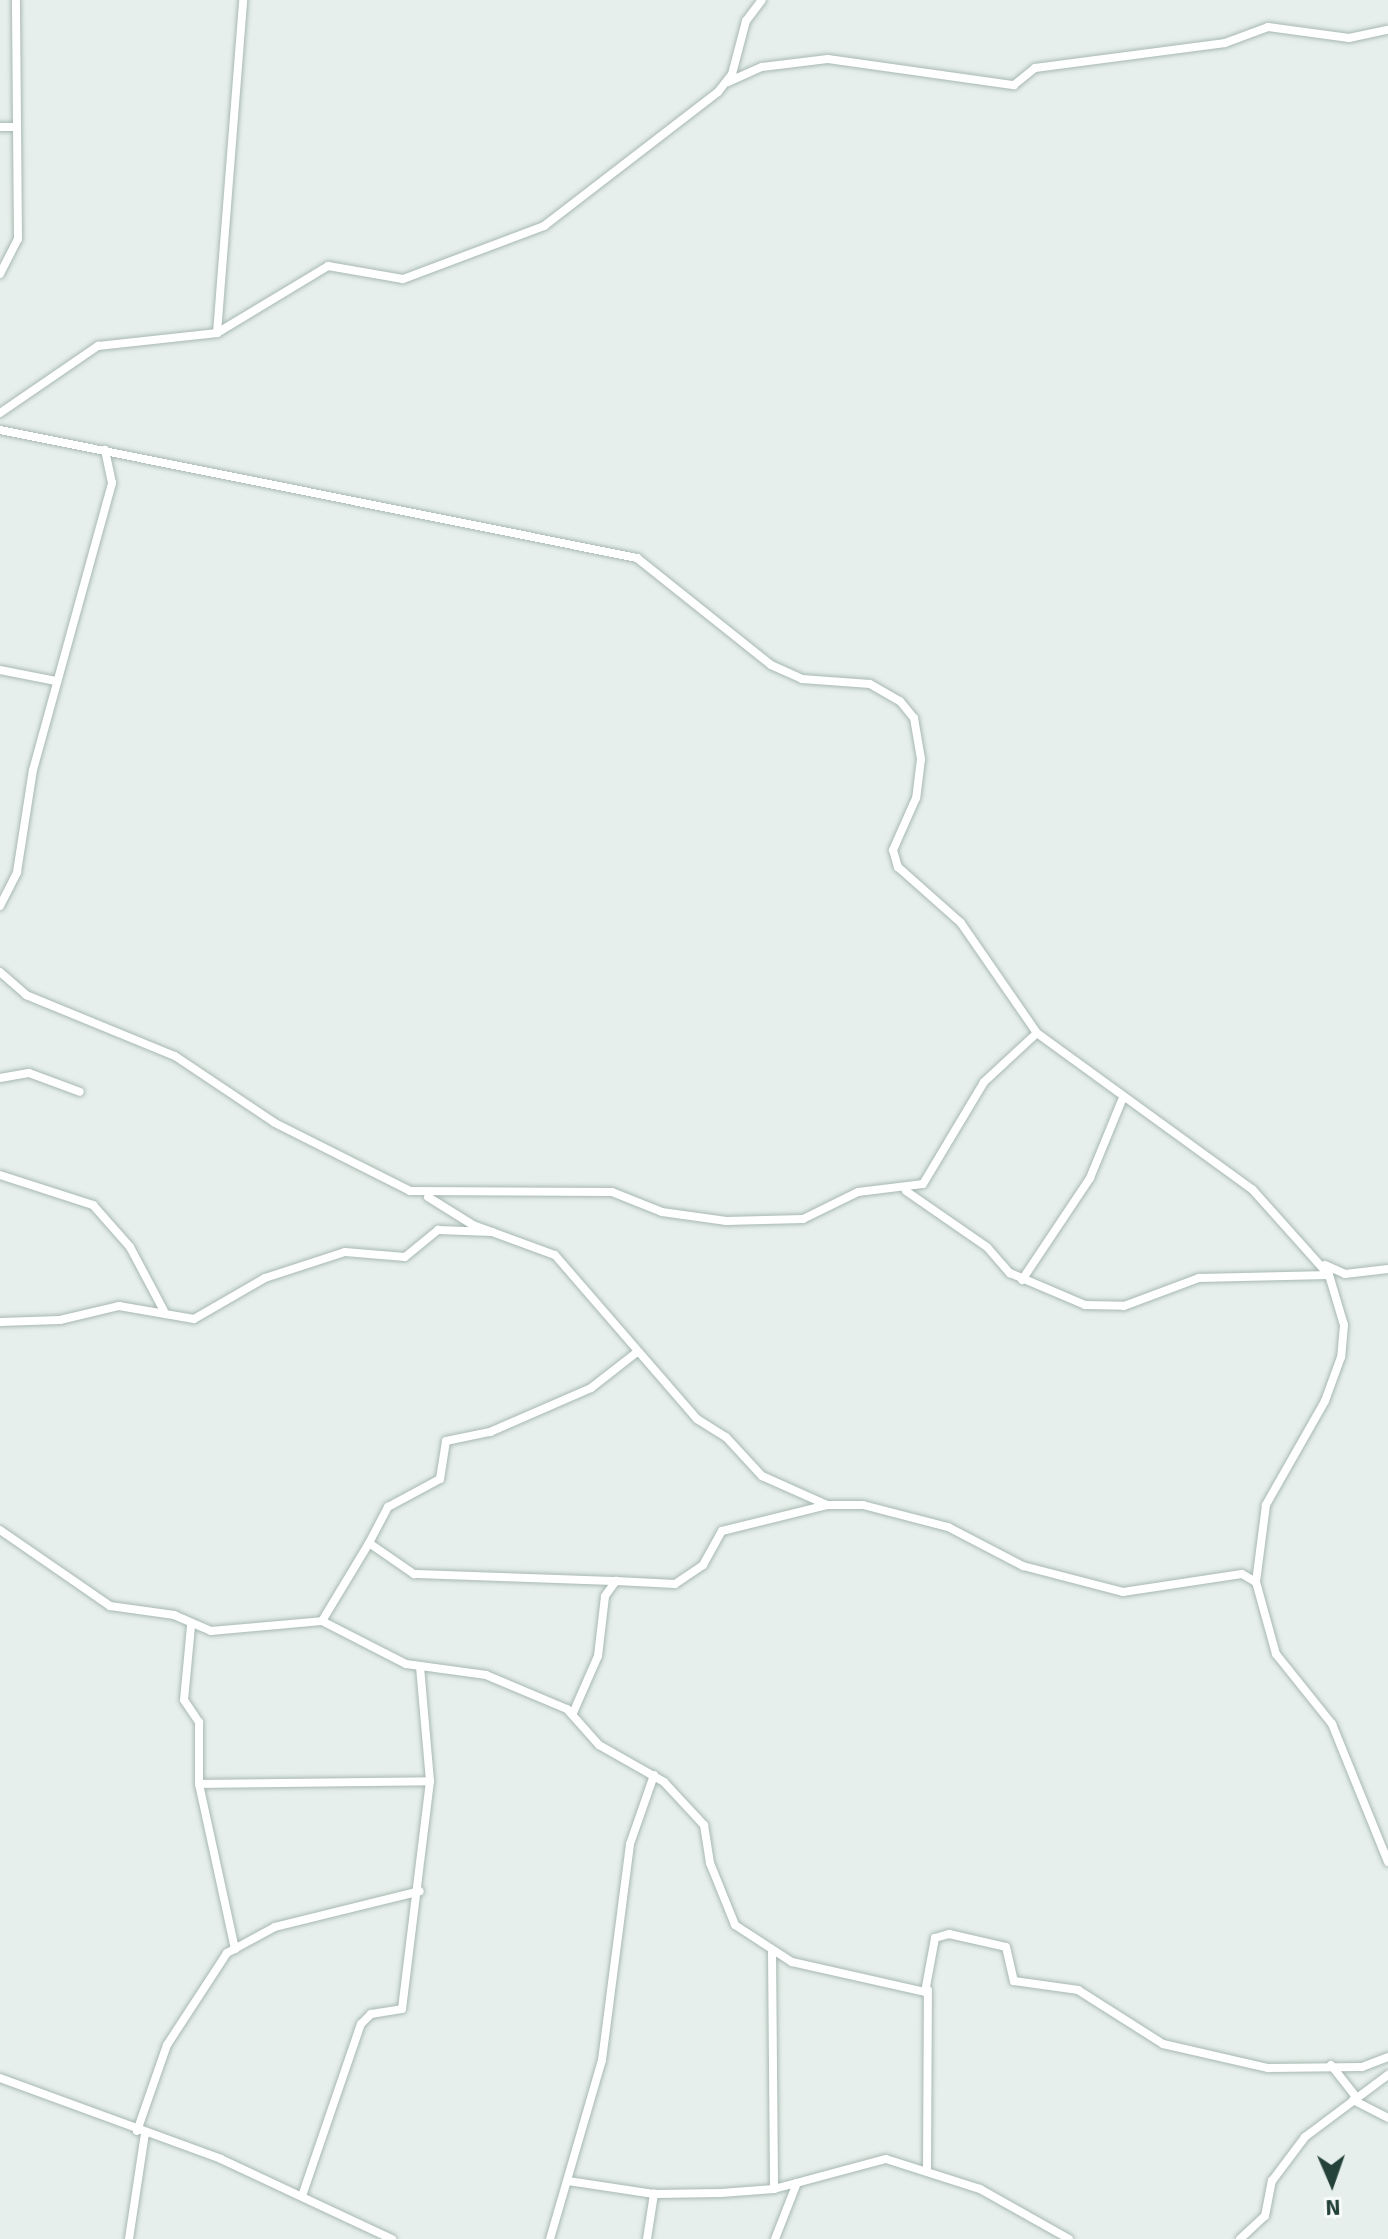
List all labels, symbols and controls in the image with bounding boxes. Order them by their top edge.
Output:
north arrow [1292,2143,1372,2223]
text: N [1325,2194,1341,2221]

